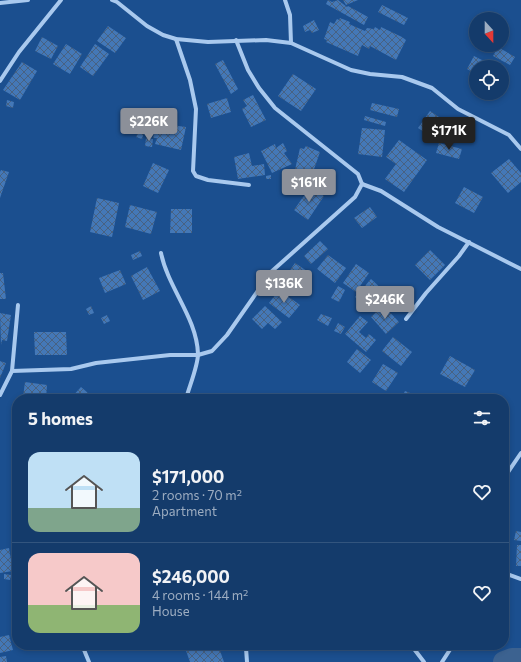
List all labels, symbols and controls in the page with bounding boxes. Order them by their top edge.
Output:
north arrow [469,12,509,52]
map controls [469,12,509,100]
button: locate [469,60,509,100]
pin: $226K [121,108,177,142]
text: $226K [129,113,169,129]
pin: $171K [421,117,477,151]
text: $171K [431,122,467,138]
pin: $161K [281,169,337,203]
text: $161K [291,174,327,190]
pin: $136K [256,270,312,304]
text: $136K [265,275,303,291]
pin: $246K [357,286,413,320]
text: $246K [365,291,405,307]
icon: filters [471,407,493,429]
text: 5 homes [28,408,93,429]
text: $171,000 [152,466,224,487]
icon: home [60,468,108,516]
icon: heart [471,481,493,503]
text: 2 rooms · 70 m² [152,487,242,503]
text: Apartment [152,503,217,519]
text: $246,000 [152,566,230,587]
icon: home [60,569,108,617]
icon: heart [471,582,493,604]
text: 4 rooms · 144 m² [152,587,248,603]
text: House [152,603,190,619]

